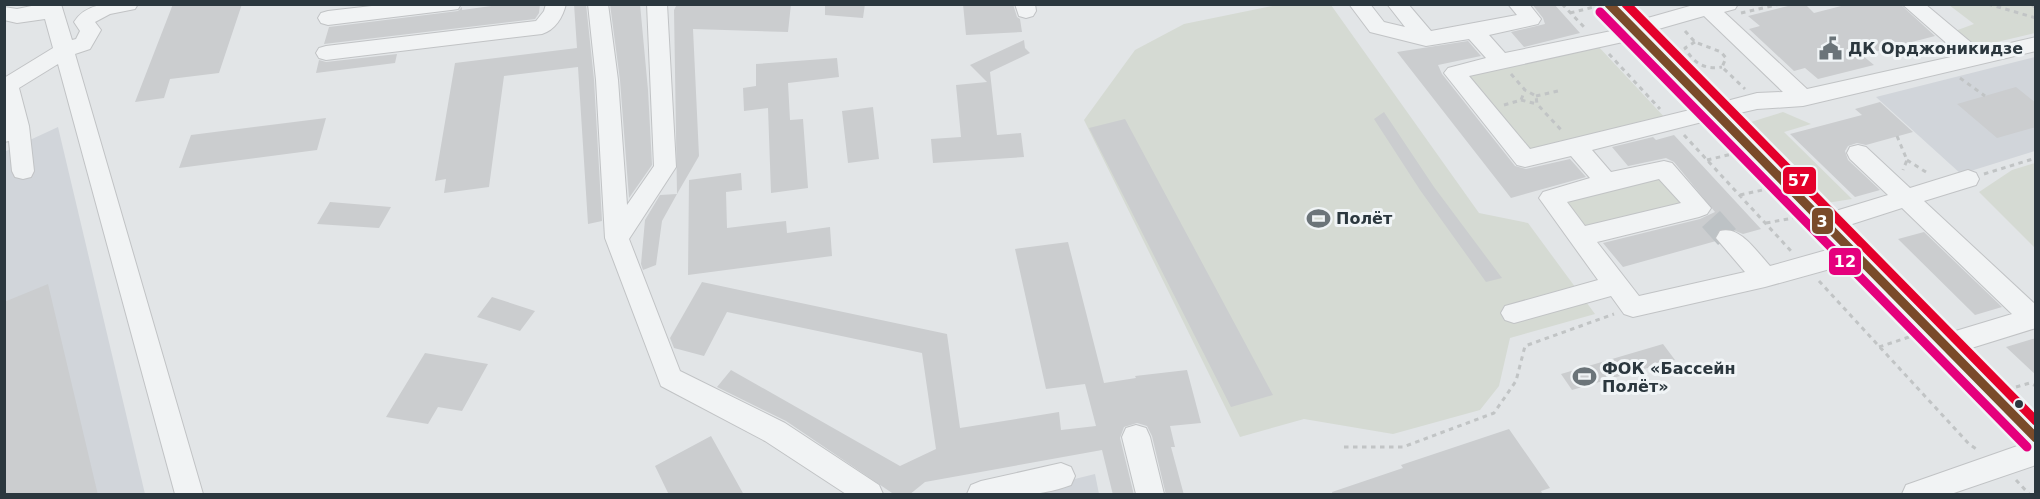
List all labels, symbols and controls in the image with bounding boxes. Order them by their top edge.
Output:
public building icon: ДК Орджоникидзе [1817,35,1843,61]
place label: ДК Орджоникидзе [1848,39,2023,58]
line badge: 57 [1782,166,1817,195]
text: 57 [1788,171,1810,190]
sports icon: Полёт [1305,205,1331,231]
line badge: 3 [1811,207,1834,235]
place label: Полёт [1336,209,1393,228]
text: 3 [1816,212,1828,231]
line badge: 12 [1828,247,1862,276]
text: 12 [1834,252,1856,271]
place label: ФОК «Бассейн Полёт» [1602,359,1736,396]
sports icon: ФОК «Бассейн Полёт» [1571,364,1597,390]
unlabelled marker [2013,398,2025,410]

